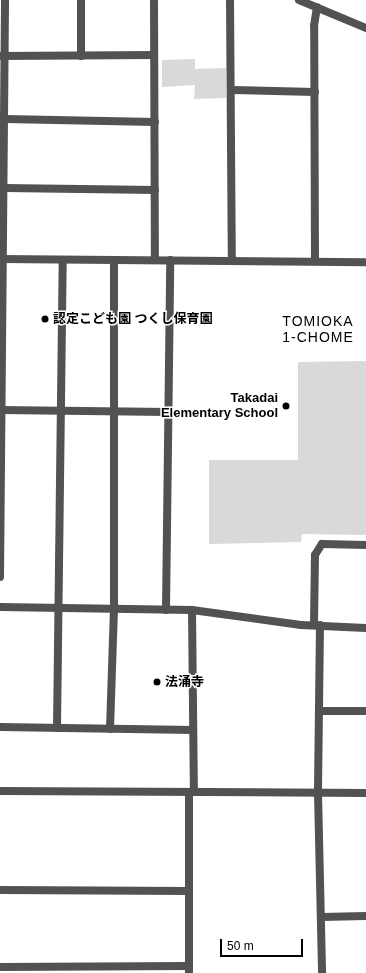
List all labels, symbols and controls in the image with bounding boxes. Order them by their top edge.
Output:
place label: 認定こども園 つくし保育園 [53,311,213,327]
district label: TOMIOKA 1-CHOME [282,313,354,346]
marker: 認定こども園 つくし保育園 [40,314,50,324]
place label: Takadai Elementary School [161,391,278,422]
marker: Takadai Elementary School [281,401,291,411]
place label: 法涌寺 [165,674,204,690]
marker: 法涌寺 [152,677,162,687]
scale bar [222,931,305,957]
text: 50 m [227,939,254,953]

